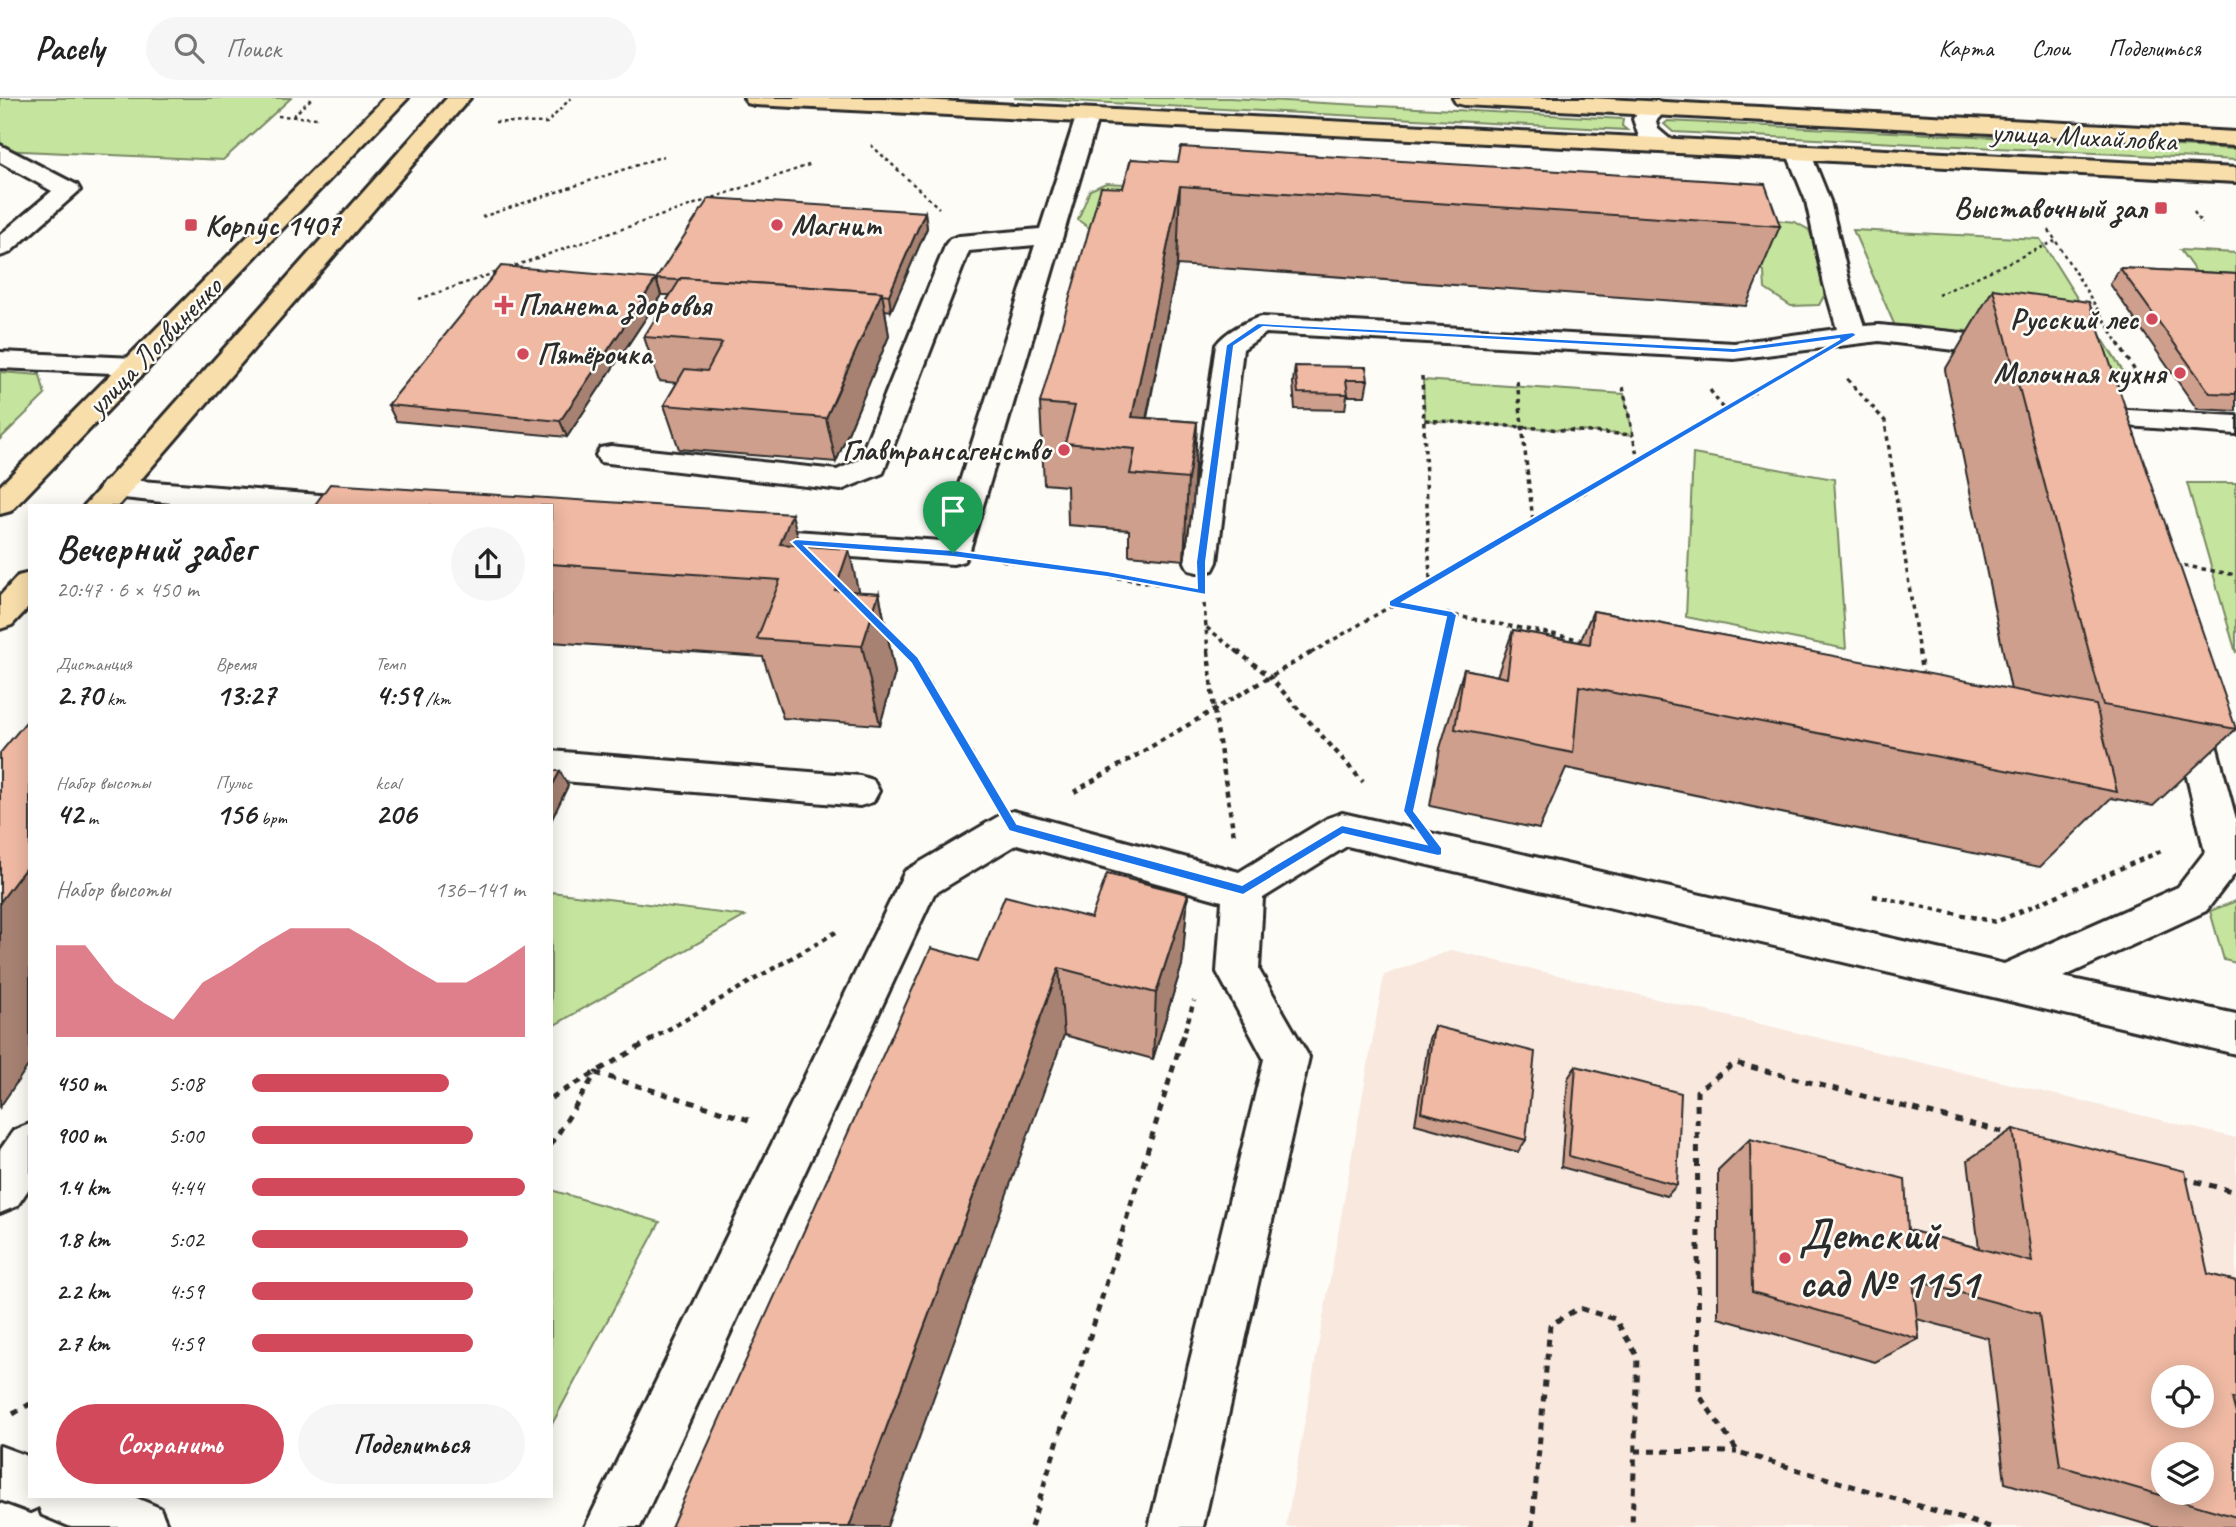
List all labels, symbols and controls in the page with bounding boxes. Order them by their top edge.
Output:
search box [146,17,636,80]
text: Pacely [35,27,104,69]
icon: search [170,29,208,67]
text: Поиск [226,32,281,65]
text: Карта [1939,33,1993,63]
text: Слои [2031,33,2070,63]
text: Поделиться [2108,33,2201,63]
street label: улица Михайловка [1988,112,2180,160]
place label: Выставочный зал [1954,189,2148,228]
marker: Выставочный зал [2153,200,2169,216]
place label: Корпус 1407 [205,206,343,245]
place label: Магнит [791,206,882,244]
marker: Корпус 1407 [183,217,199,233]
marker: Магнит [769,217,785,233]
street label: улица Логвиненко [77,267,231,425]
place label: Планета здоровья [518,286,714,325]
marker: Планета здоровья [496,297,512,313]
place label: Русский лес [2010,300,2139,338]
marker: Русский лес [2144,311,2160,327]
place label: Пятёрочка [537,335,654,373]
marker: Пятёрочка [515,346,531,362]
place label: Молочная кухня [1993,354,2168,393]
marker: Молочная кухня [2172,365,2188,381]
place label: Главтрансагенство [842,431,1053,469]
marker: Главтрансагенство [1056,442,1072,458]
pin [923,481,983,553]
icon: arrive [934,492,972,530]
text: Вечерний забег [56,525,255,572]
button: share [451,527,525,601]
text: 20:47 · 6 × 450 m [56,575,199,604]
text: Дистанция [56,652,132,676]
text: Время [216,652,256,676]
text: Темп [375,652,406,676]
text: 2.70 [56,676,102,714]
text: 13:27 [216,676,275,714]
text: 4:59 [375,676,421,714]
text: km [102,687,126,711]
text: /km [421,687,450,711]
text: Набор высоты [56,771,150,795]
text: Пульс [216,771,252,795]
text: kcal [375,771,400,795]
text: 42 [56,795,83,833]
text: 156 [216,795,256,833]
text: 206 [375,795,416,833]
text: m [83,806,98,830]
text: bpm [256,806,287,830]
text: Набор высоты [56,875,170,904]
text: 136–141 m [434,875,525,904]
text: 450 m [56,1069,105,1098]
text: 5:08 [168,1069,204,1098]
text: 900 m [56,1121,105,1150]
text: 5:00 [168,1121,204,1150]
text: 1.4 km [56,1173,110,1202]
text: 4:44 [168,1173,204,1202]
place label: Детский сад № 1151 [1799,1209,1982,1310]
text: 1.8 km [56,1225,110,1254]
text: 5:02 [168,1225,204,1254]
marker: Детский сад № 1151 [1777,1250,1793,1266]
text: 2.2 km [56,1277,110,1306]
text: 4:59 [168,1277,204,1306]
text: 2.7 km [56,1329,109,1358]
text: 4:59 [168,1329,204,1358]
map controls [2151,1365,2214,1505]
button: locate [2151,1365,2214,1428]
button: Сохранить [56,1404,284,1484]
button: Поделиться [298,1404,525,1484]
button: layers [2151,1442,2214,1505]

